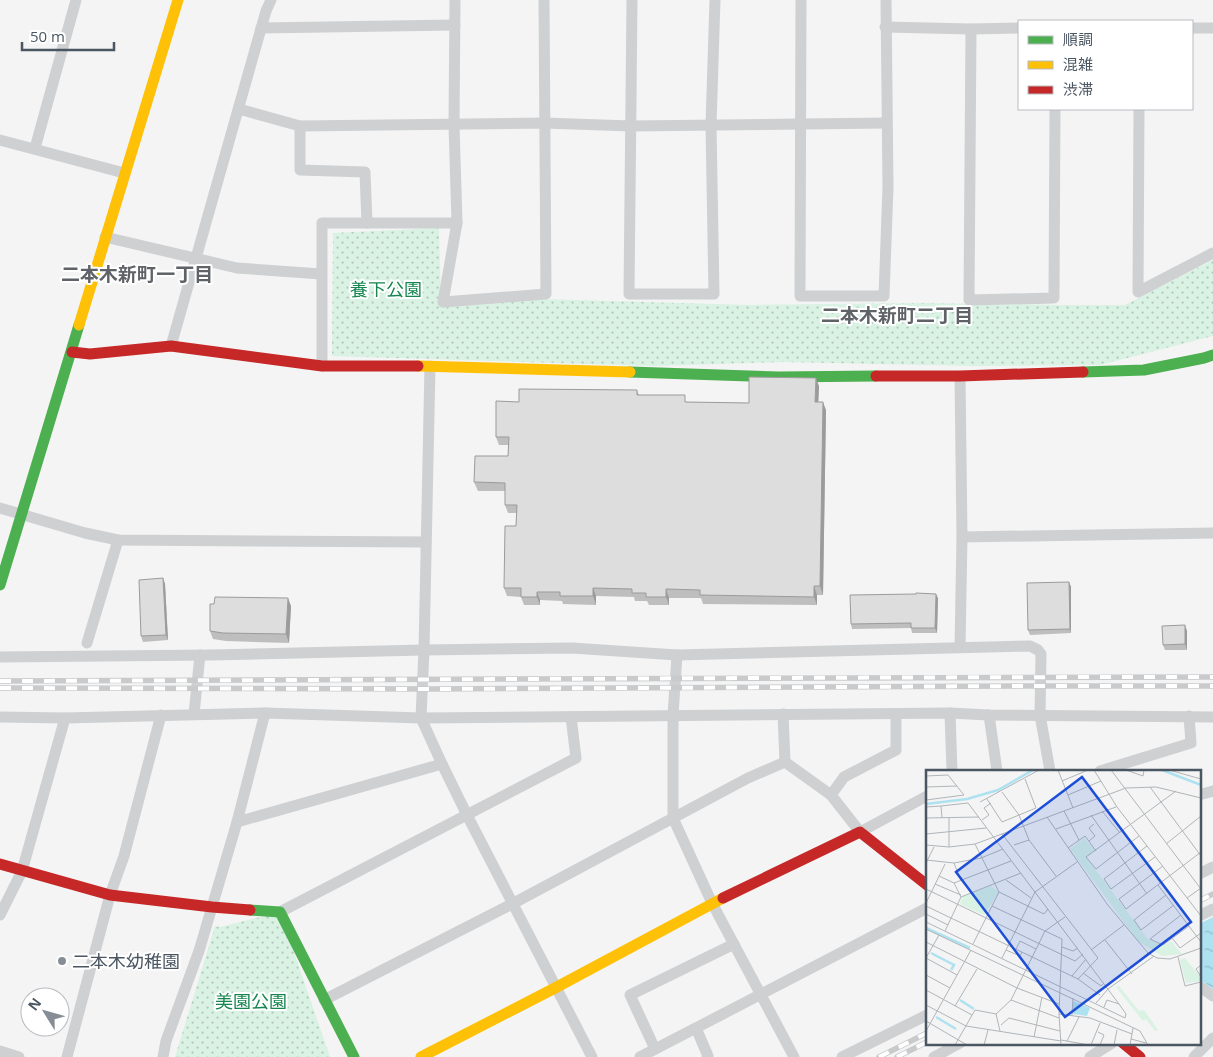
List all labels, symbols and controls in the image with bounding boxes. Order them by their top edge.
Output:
scale bar [22,20,115,52]
legend [1018,20,1193,110]
text: 50 m [30,26,65,46]
text: 順調 [1063,29,1093,49]
text: 混雑 [1063,54,1093,74]
text: 渋滞 [1063,79,1093,99]
district label: 二本木新町一丁目 [61,261,213,287]
park label: 養下公園 [350,277,422,301]
district label: 二本木新町二丁目 [821,302,973,328]
inset map [926,770,1200,1044]
place label: 二本木幼稚園 [72,949,180,973]
marker: 二本木幼稚園 [56,955,68,967]
north arrow [20,987,70,1037]
park label: 美園公園 [215,989,287,1013]
text: N [23,994,45,1014]

